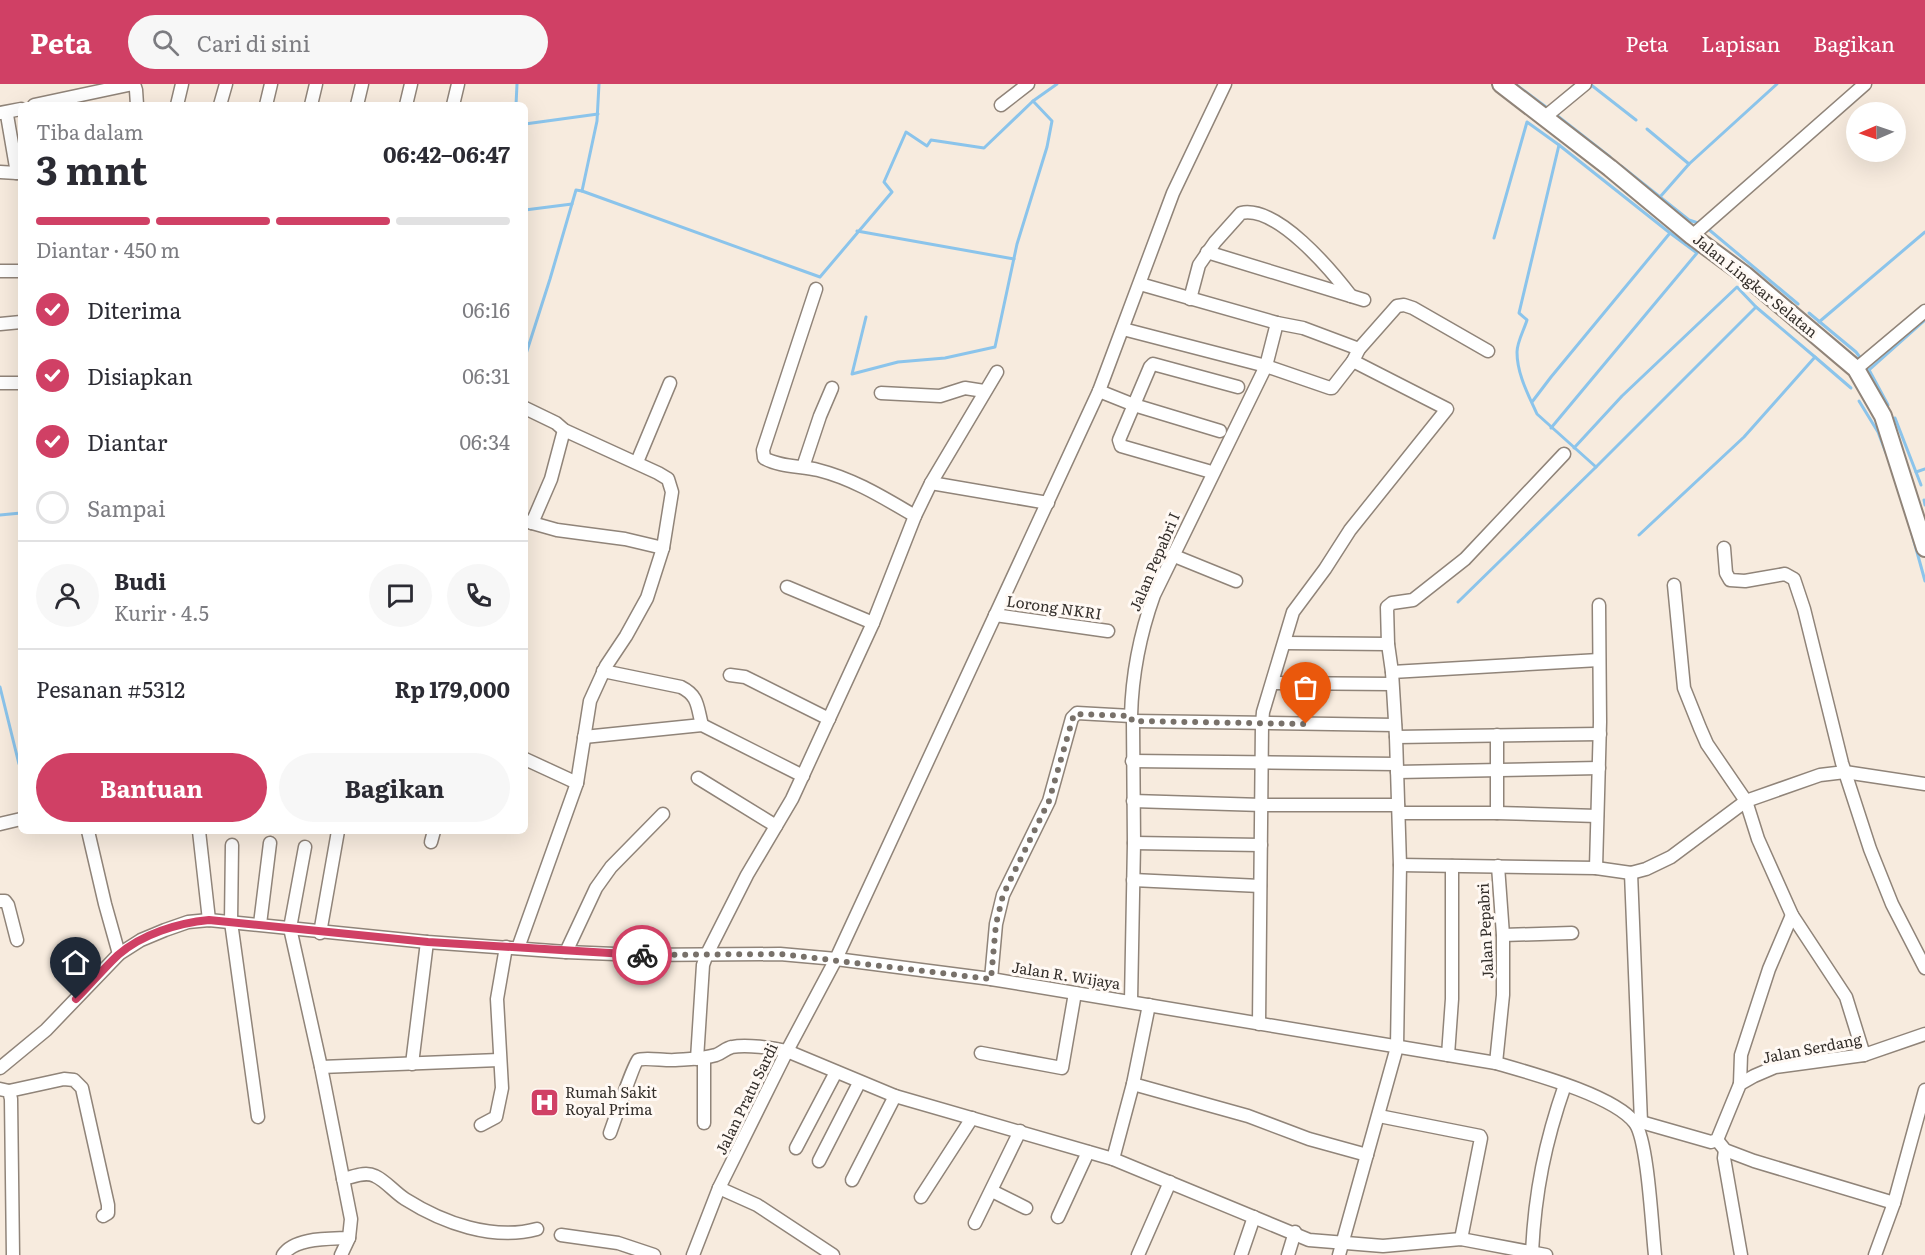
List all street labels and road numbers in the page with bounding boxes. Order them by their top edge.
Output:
street label: Jalan Lingkar Selatan [1689,227,1823,342]
street label: Jalan Pepabri I [1122,508,1185,614]
street label: Lorong NKRI [1005,588,1103,625]
street label: Jalan Pepabri [1470,882,1499,980]
street label: Jalan R. Wijaya [1010,955,1123,995]
street label: Jalan Serdang [1760,1027,1864,1068]
street label: Jalan Pratu Sardi [709,1039,783,1158]

